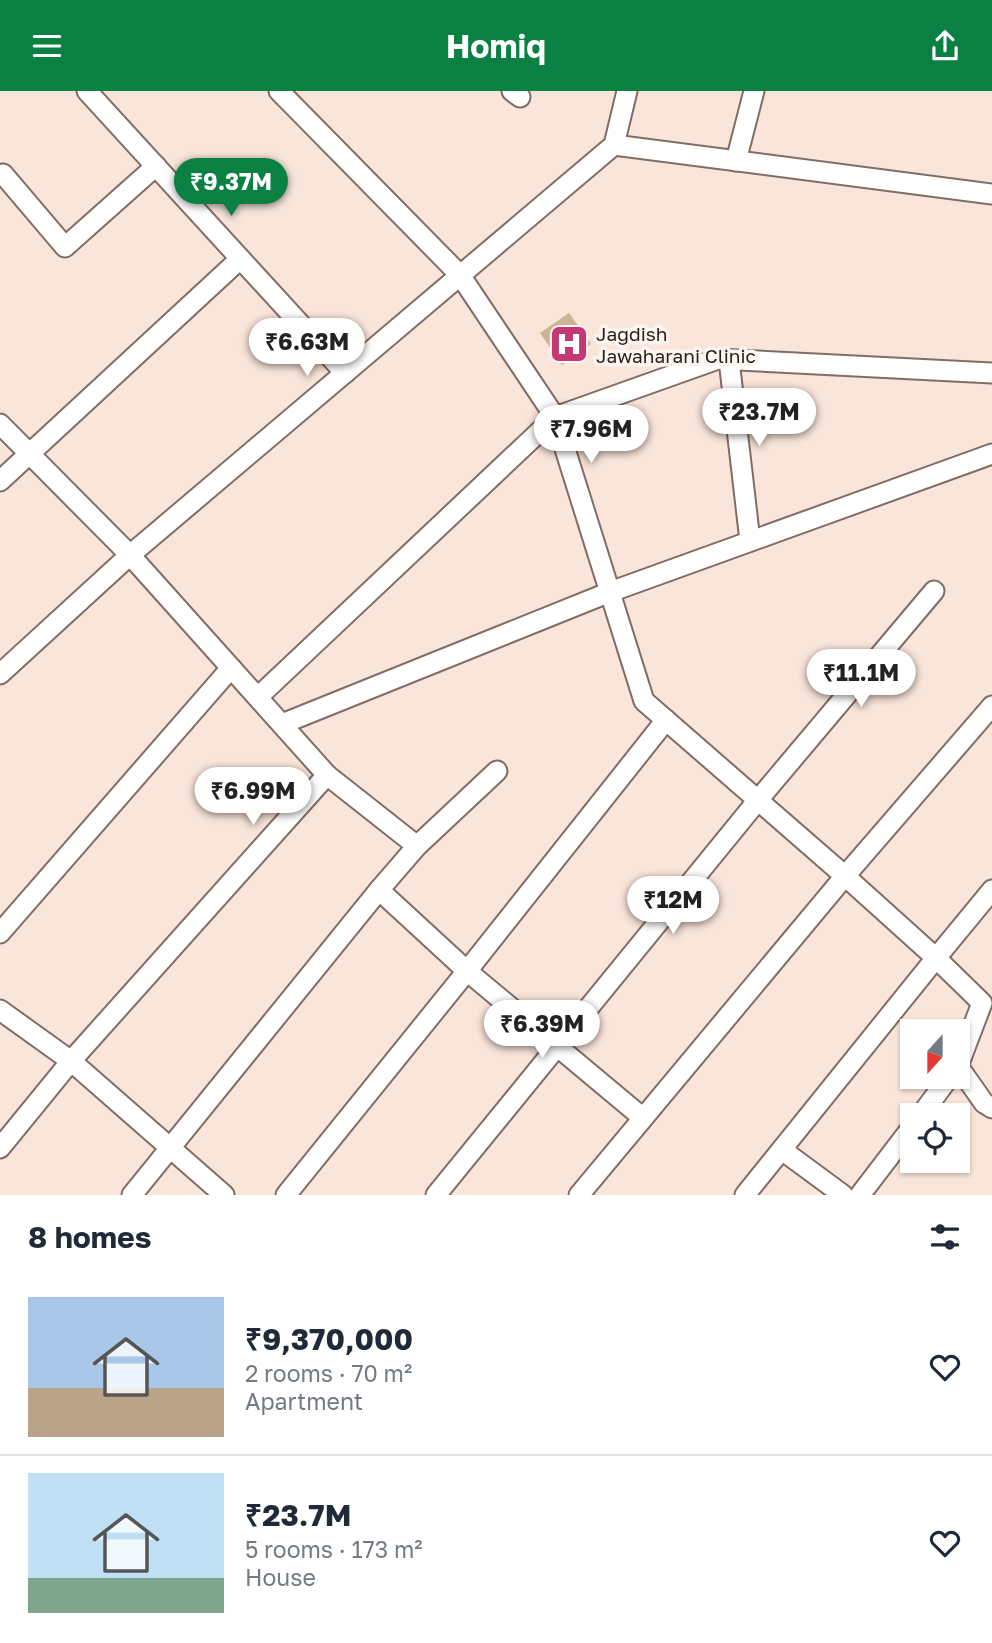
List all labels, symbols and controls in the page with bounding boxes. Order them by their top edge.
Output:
icon: menu [28,27,66,65]
text: Homiq [446,27,546,65]
icon: share [926,27,964,65]
pin: ₹9.37M [174,159,288,218]
text: ₹9.37M [190,167,272,195]
pin: ₹6.63M [250,319,364,378]
place label: Jagdish Jawaharani Clinic [596,322,756,367]
hospital icon: Jagdish Jawaharani Clinic [548,323,590,365]
text: ₹6.63M [265,327,349,355]
pin: ₹23.7M [702,389,816,448]
text: ₹23.7M [718,397,800,425]
pin: ₹7.96M [534,405,648,465]
text: ₹7.96M [550,414,632,442]
pin: ₹11.1M [804,649,918,709]
text: ₹11.1M [823,658,899,686]
pin: ₹6.99M [196,767,310,827]
text: ₹6.99M [211,776,295,804]
pin: ₹12M [632,877,714,936]
text: ₹12M [643,885,703,913]
pin: ₹6.39M [485,1000,599,1060]
text: ₹6.39M [500,1009,584,1037]
north arrow [900,1019,970,1089]
map controls [900,1019,970,1173]
button: locate [900,1103,970,1173]
icon: filters [926,1218,964,1256]
text: 8 homes [28,1219,152,1255]
text: ₹9,370,000 [245,1321,413,1357]
icon: home [84,1325,168,1409]
icon: heart [926,1348,964,1386]
text: 2 rooms · 70 m² [245,1359,412,1387]
text: Apartment [245,1387,363,1415]
text: ₹23.7M [245,1497,351,1533]
icon: home [84,1501,168,1585]
icon: heart [926,1524,964,1562]
text: 5 rooms · 173 m² [245,1535,423,1563]
text: House [245,1563,316,1591]

